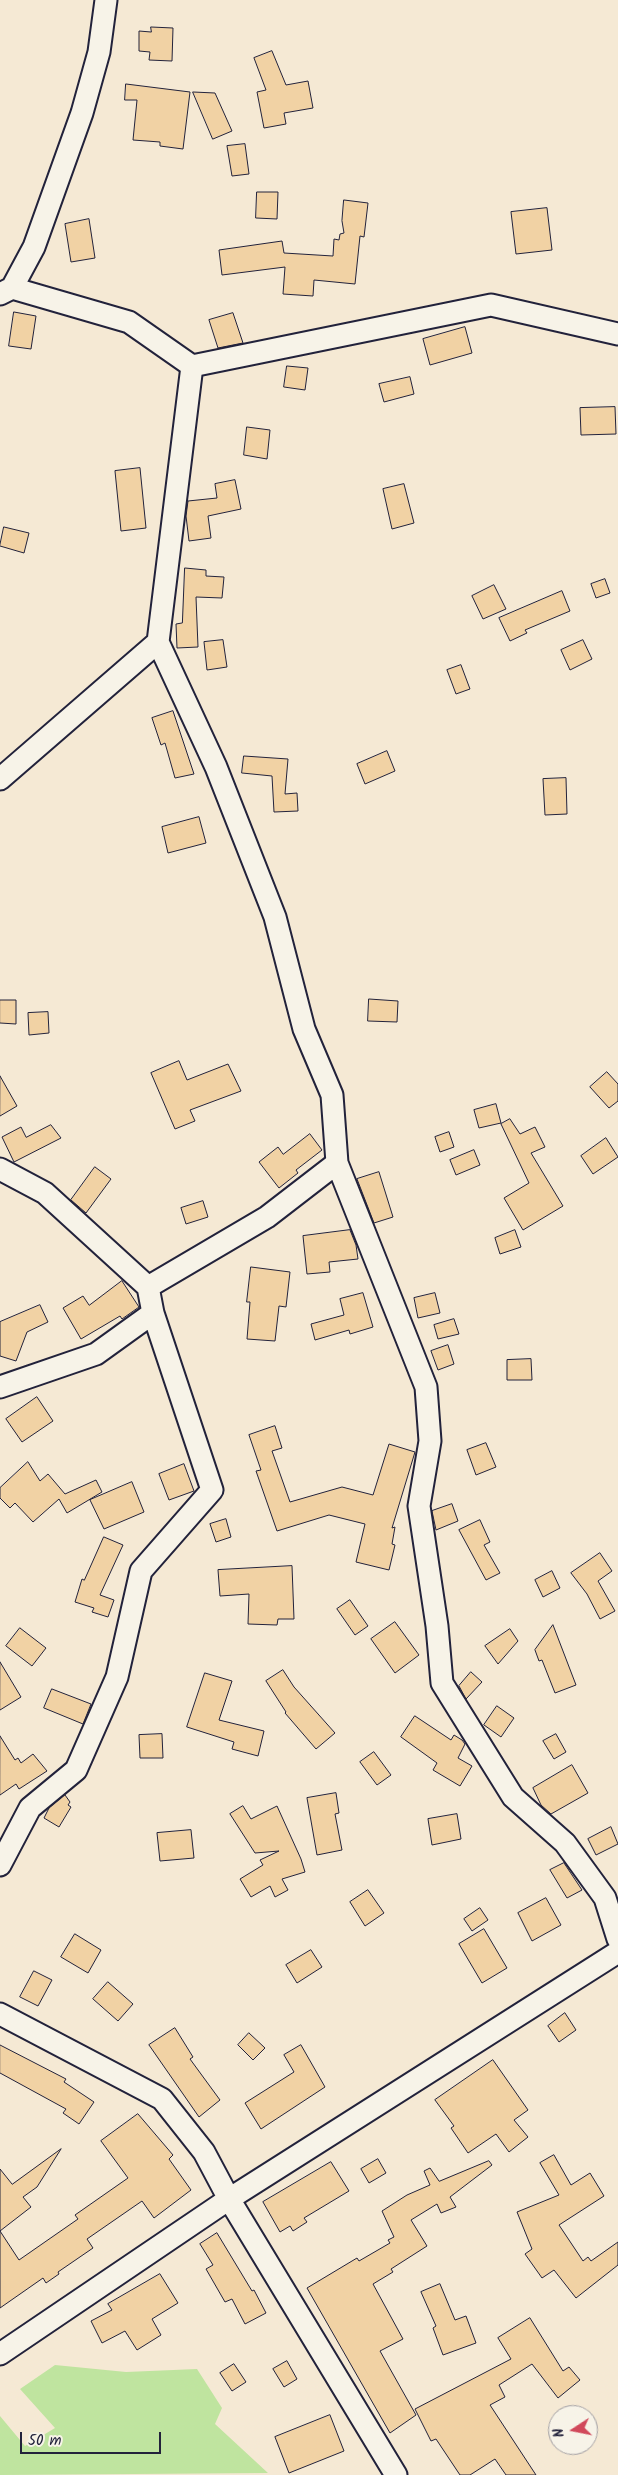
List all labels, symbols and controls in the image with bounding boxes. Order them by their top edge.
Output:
north arrow [548,2405,598,2455]
scale bar [22,2422,164,2454]
text: N [548,2426,571,2439]
text: 50 m [28,2429,62,2453]

